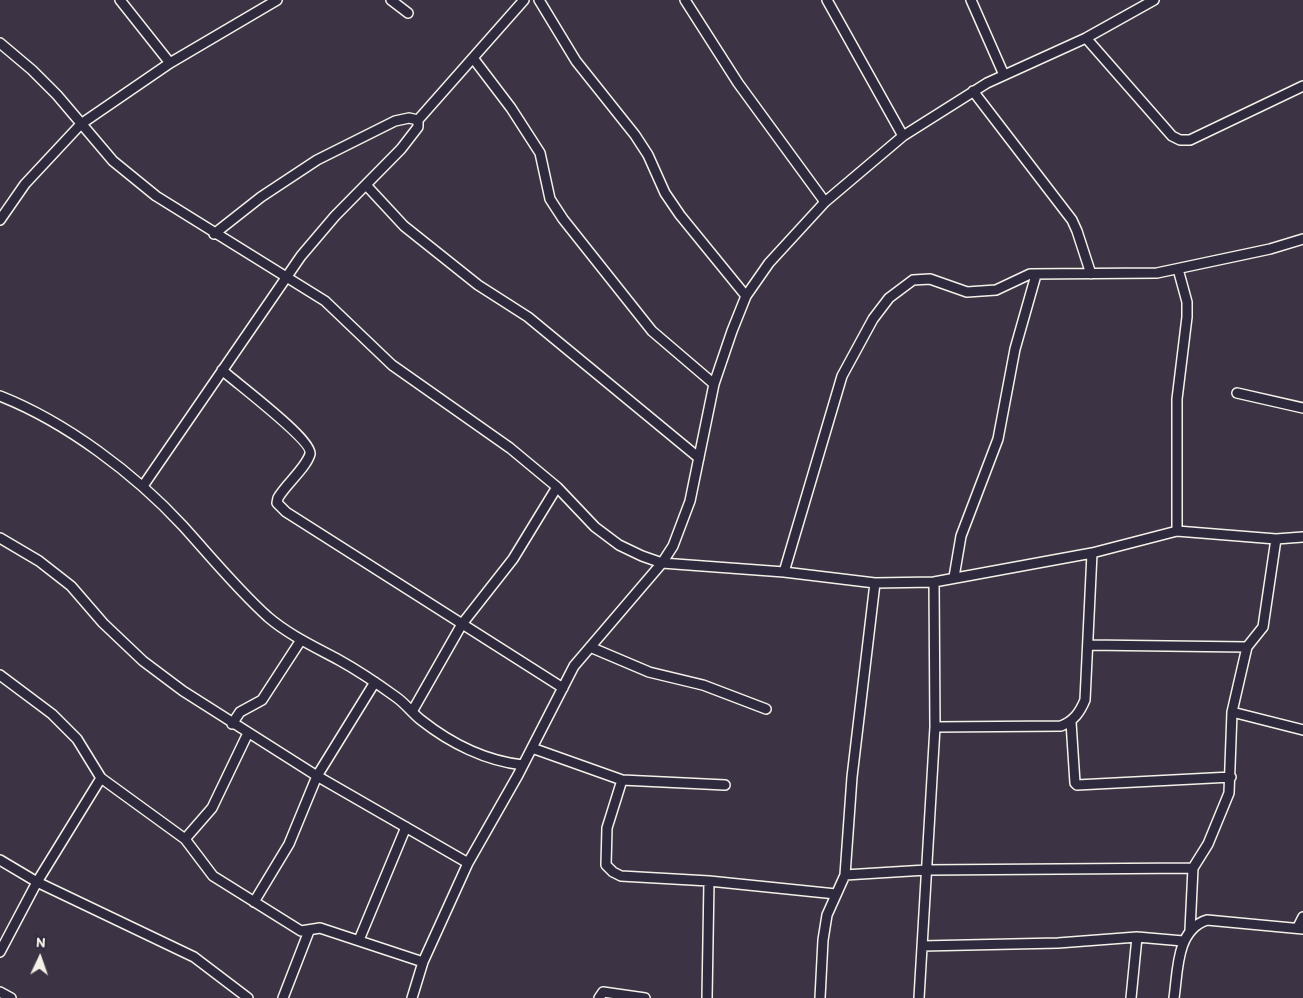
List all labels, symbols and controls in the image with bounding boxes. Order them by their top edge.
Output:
north arrow [15,933,65,983]
text: N [36,934,46,951]

